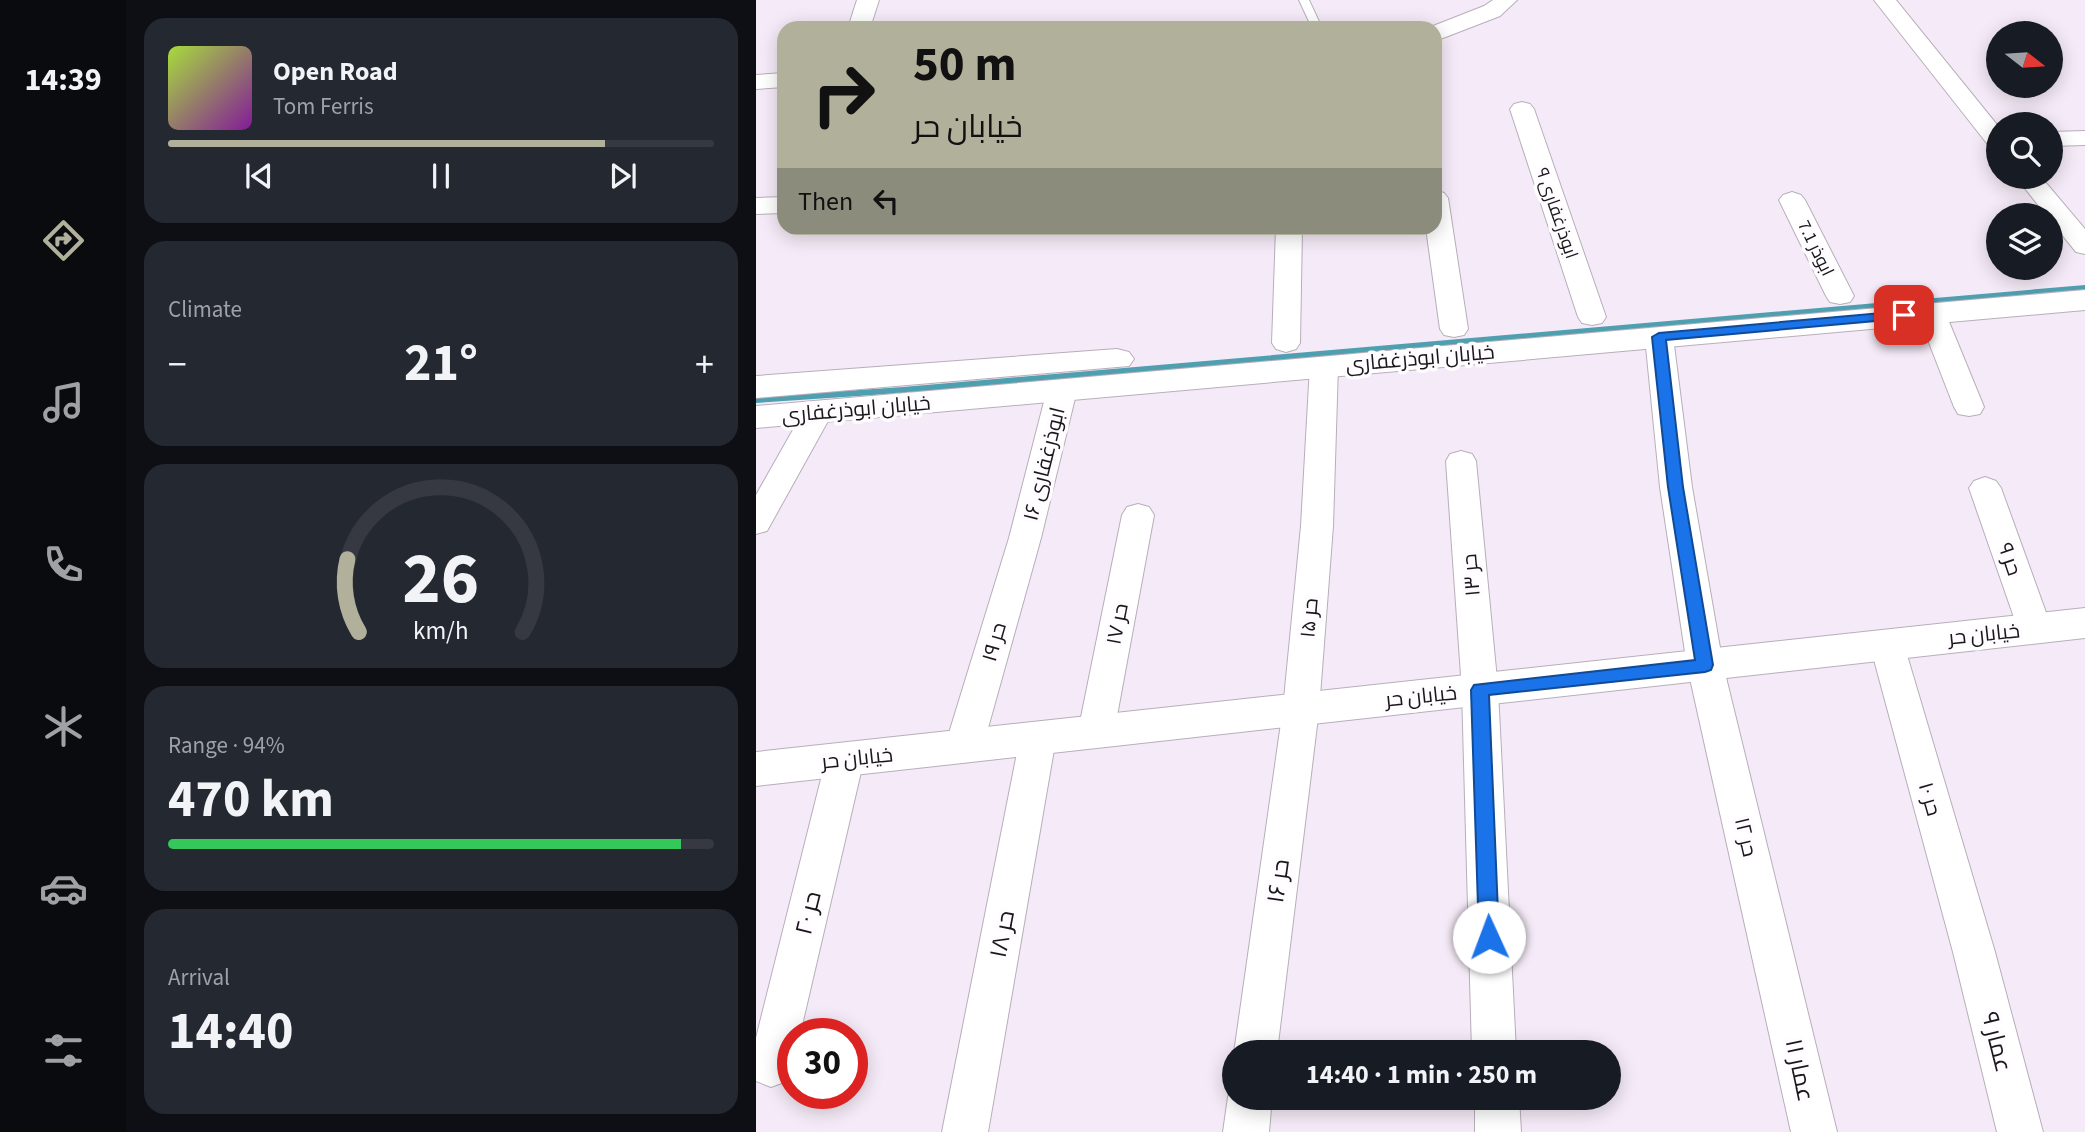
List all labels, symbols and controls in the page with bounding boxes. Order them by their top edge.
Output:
north arrow [1986,21,2063,98]
map controls [1986,21,2063,280]
text: 50 m [913,30,1017,100]
icon: right [798,49,889,140]
text: Open Road [273,53,398,90]
text: 14:39 [24,57,102,103]
text: Tom Ferris [273,90,374,123]
text: خیابان حر [913,104,1023,150]
button: search [1986,112,2063,189]
icon: previous [240,157,278,195]
icon: pause [422,157,460,195]
icon: next [604,157,642,195]
street label: ابوذرغفاری ۹ [1529,164,1584,262]
icon: left [867,182,905,220]
text: Then [798,183,853,220]
button: layers [1986,203,2063,280]
icon: directions [39,216,88,265]
street label: ابوذر 7.1 [1791,216,1840,280]
pin [1874,285,1934,345]
text: Climate [168,293,242,326]
icon: arrive [1885,296,1923,334]
text: 21° [404,327,478,401]
street label: خیابان ابوذرغفاری [1344,337,1496,379]
text: − [168,338,187,392]
text: + [695,338,714,392]
icon: music [39,378,88,427]
street label: خیابان ابوذرغفاری [780,388,932,430]
street label: ابوذرغفاری ۱۶ [1015,404,1073,524]
text: 26 [403,527,479,631]
street label: حر ۹ [1990,538,2030,580]
icon: phone [39,540,88,589]
street label: حر ۱۳ [1454,552,1488,598]
street label: حر ۱۵ [1292,597,1326,639]
street label: حر ۱۷ [1098,601,1136,647]
text: km/h [413,613,469,649]
street label: خیابان حر [1946,615,2021,653]
street label: حر ۱۹ [974,619,1014,665]
street label: خیابان حر [1383,677,1458,715]
icon: climate [39,702,88,751]
text: Range · 94% [168,729,285,762]
street label: خیابان حر [819,739,894,777]
text: 470 km [168,763,334,837]
street label: حر ۱۰ [1911,779,1949,819]
street label: حر ۱۲ [1727,814,1765,860]
street label: حر ۱۶ [1258,857,1299,905]
icon: car [39,864,88,913]
street label: حر ۲۰ [786,888,831,939]
position arrow [1452,900,1526,974]
street label: حر ۱۸ [981,907,1024,961]
text: Arrival [168,961,230,994]
text: 14:40 [168,995,293,1069]
street label: عمار ۹ [1972,1008,2021,1076]
speed limit sign: 30 [777,1018,868,1109]
icon: filters [39,1026,88,1075]
street label: عمار ۱۱ [1776,1035,1823,1105]
text: 14:40 · 1 min · 250 m [1306,1056,1537,1093]

